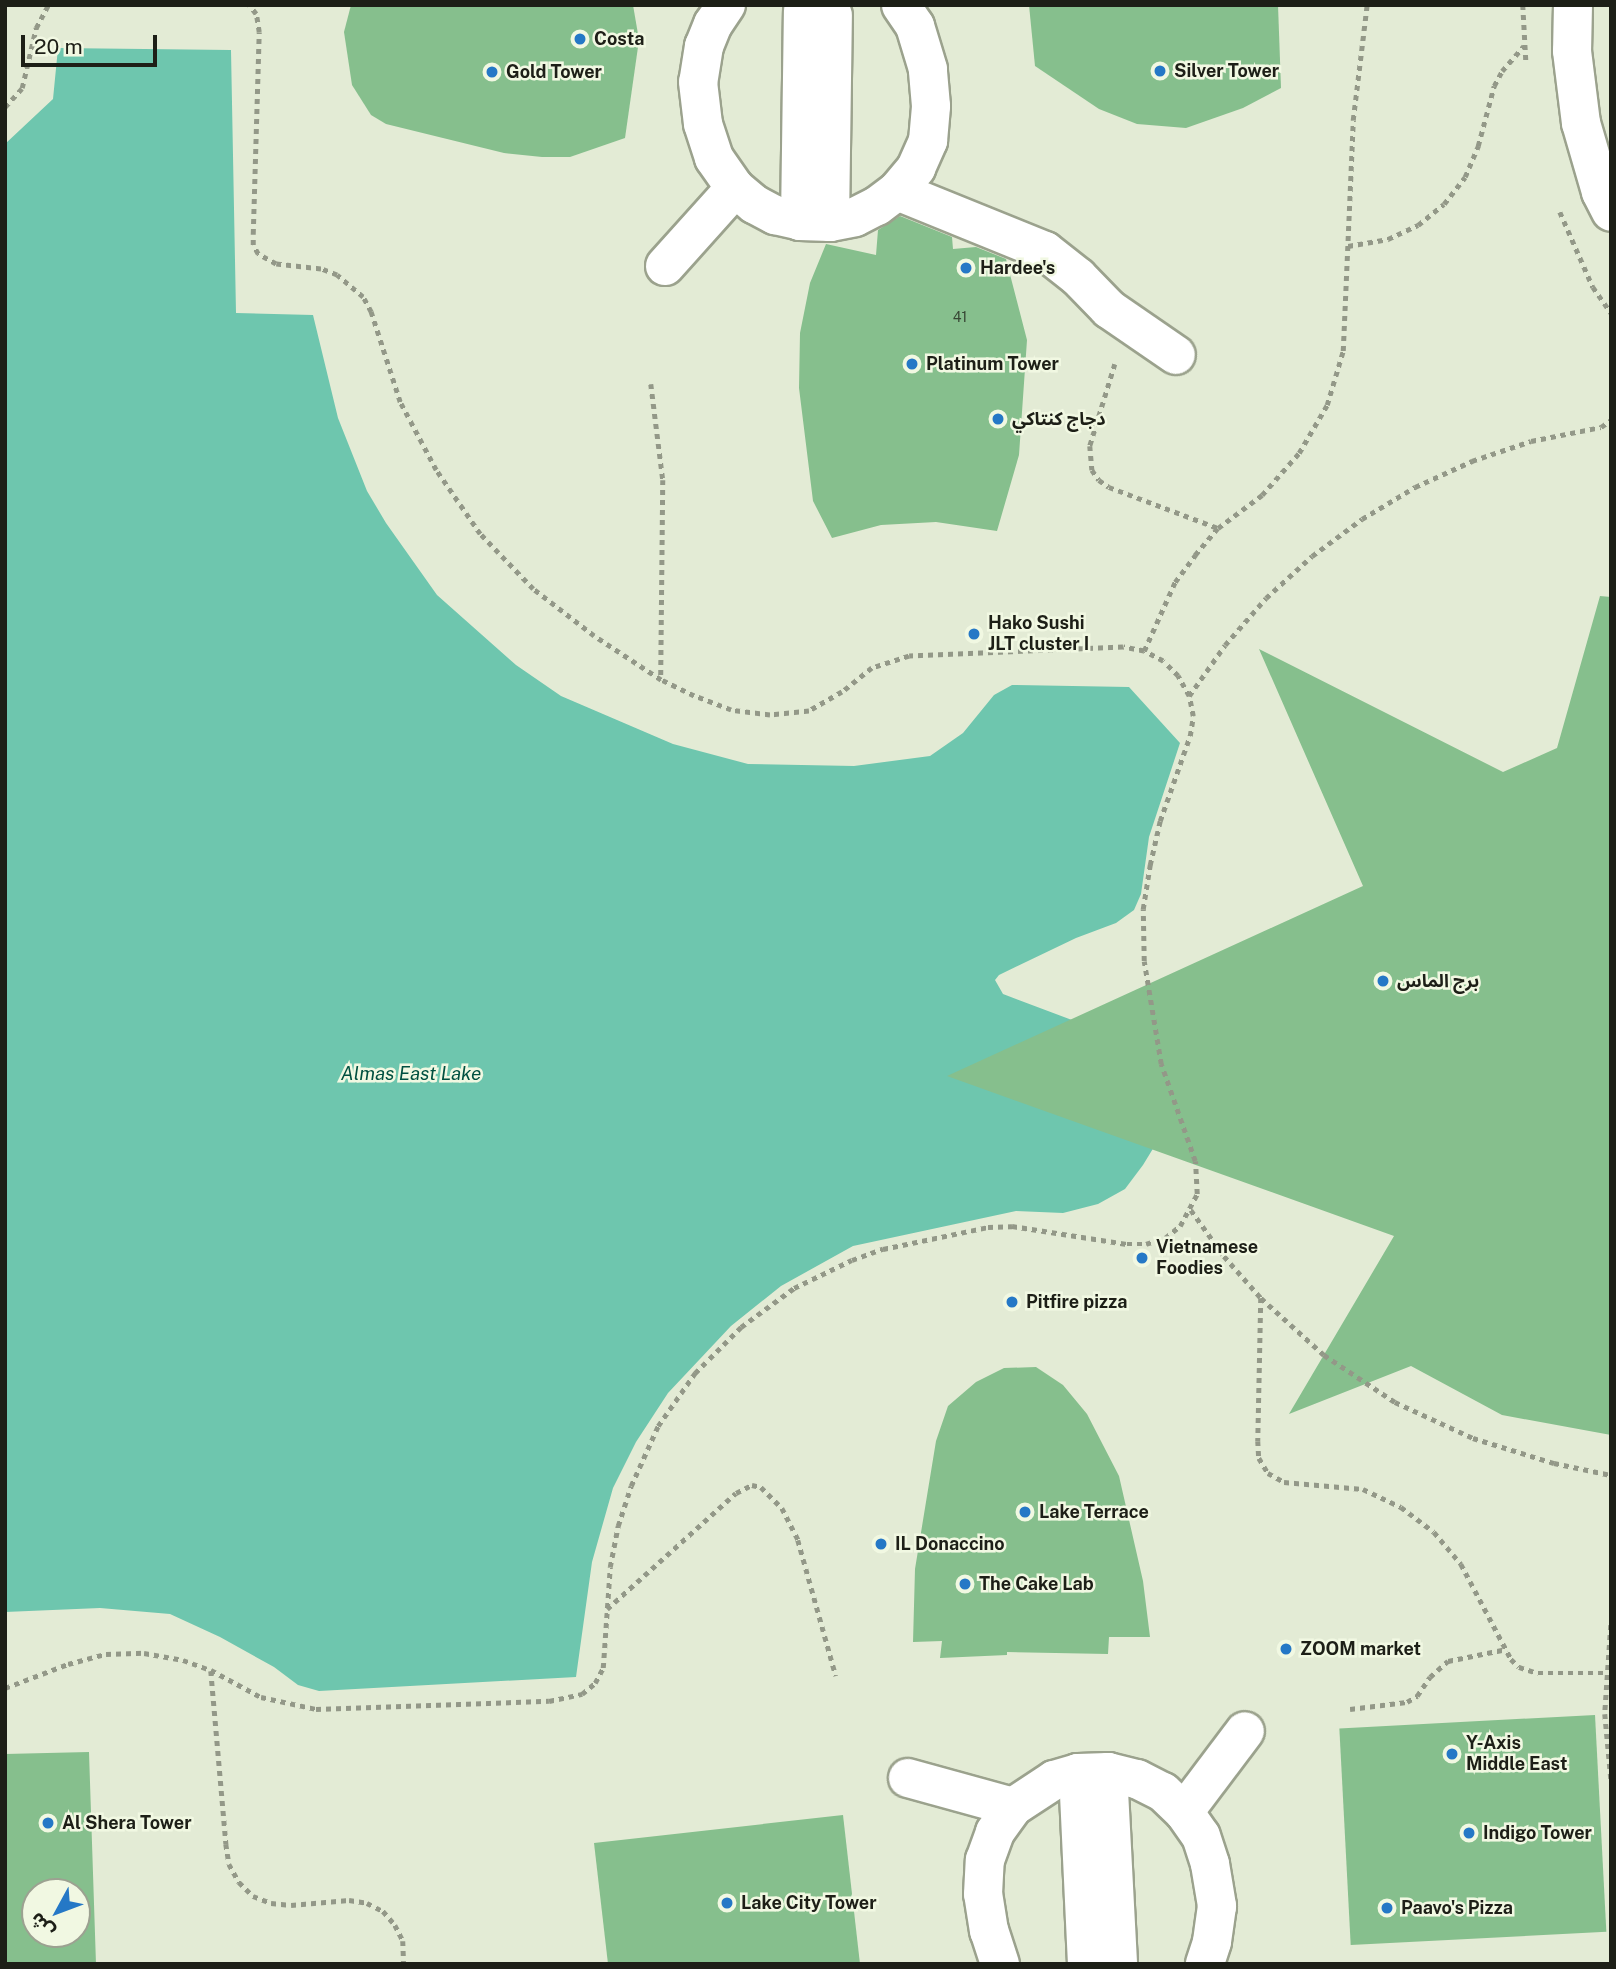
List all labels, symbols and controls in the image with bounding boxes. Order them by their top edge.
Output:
scale bar [24,21,161,65]
place label: Costa [594,28,644,50]
marker: Costa [572,31,588,47]
text: 20 m [34,34,83,59]
place label: Silver Tower [1174,60,1279,82]
place label: Gold Tower [506,61,602,83]
marker: Silver Tower [1152,63,1168,79]
marker: Gold Tower [484,64,500,80]
place label: Hardee's [980,257,1055,279]
marker: Hardee's [958,260,974,276]
house number: 41 [953,309,967,325]
place label: Platinum Tower [926,353,1059,375]
marker: Platinum Tower [904,356,920,372]
place label: دجاج كنتاكي [1012,408,1106,430]
marker: دجاج كنتاكي [990,411,1006,427]
place label: Hako Sushi JLT cluster I [988,613,1089,656]
marker: Hako Sushi JLT cluster I [966,626,982,642]
place label: برج الماس [1397,970,1479,992]
marker: برج الماس [1375,973,1391,989]
water label: Almas East Lake [341,1063,481,1085]
place label: Vietnamese Foodies [1156,1237,1258,1280]
marker: Vietnamese Foodies [1134,1250,1150,1266]
place label: Pitfire pizza [1026,1291,1128,1313]
marker: Pitfire pizza [1004,1294,1020,1310]
place label: Lake Terrace [1039,1501,1149,1523]
marker: Lake Terrace [1017,1504,1033,1520]
place label: IL Donaccino [895,1533,1005,1555]
marker: IL Donaccino [873,1536,889,1552]
place label: The Cake Lab [979,1573,1094,1595]
marker: The Cake Lab [957,1576,973,1592]
place label: ZOOM market [1300,1638,1421,1660]
marker: ZOOM market [1278,1641,1294,1657]
place label: Y-Axis Middle East [1466,1733,1567,1776]
marker: Y-Axis Middle East [1444,1746,1460,1762]
place label: Al Shera Tower [62,1812,192,1834]
marker: Al Shera Tower [40,1815,56,1831]
place label: Indigo Tower [1483,1822,1592,1844]
marker: Indigo Tower [1461,1825,1477,1841]
north arrow [21,1878,91,1948]
place label: Lake City Tower [741,1892,877,1914]
marker: Lake City Tower [719,1895,735,1911]
place label: Paavo's Pizza [1401,1897,1513,1919]
marker: Paavo's Pizza [1379,1900,1395,1916]
text: ش [25,1908,59,1943]

